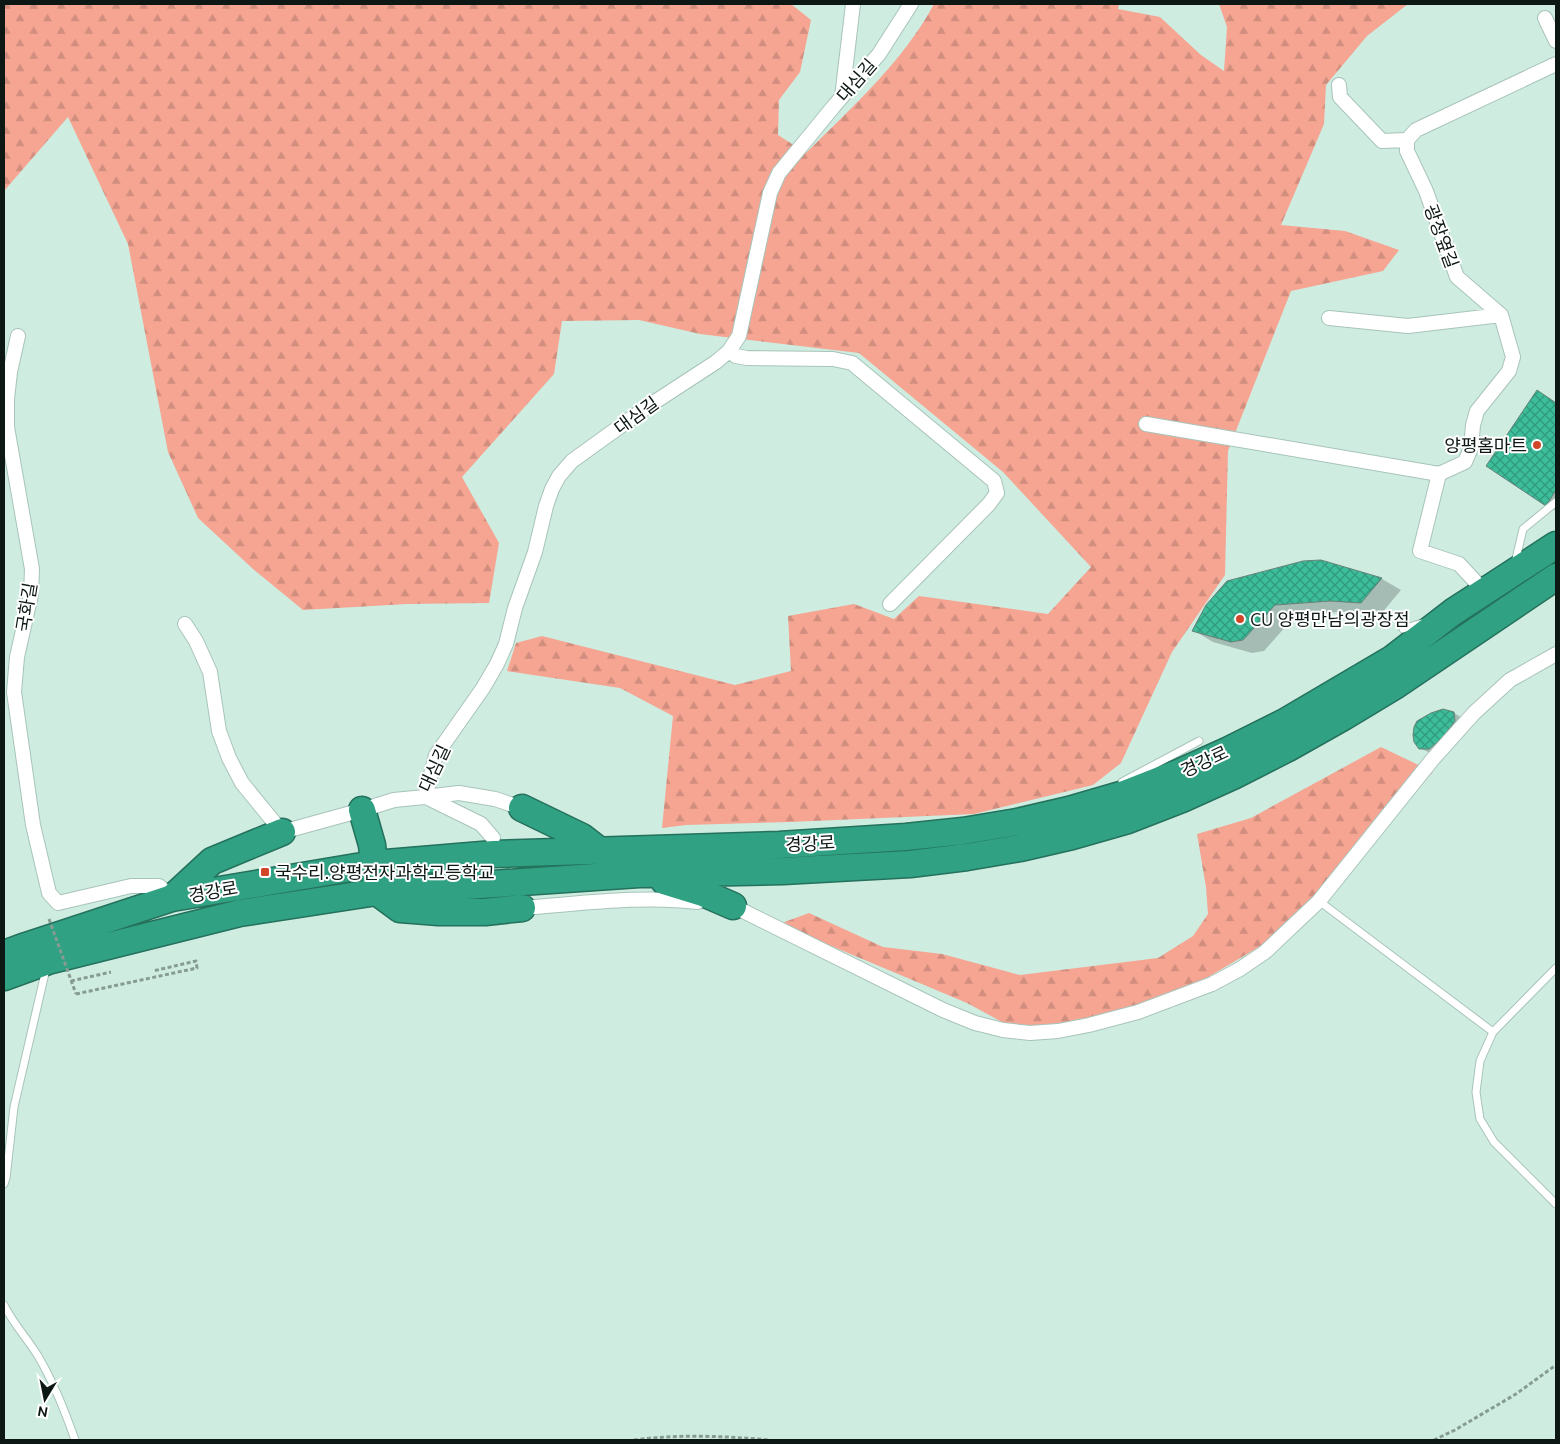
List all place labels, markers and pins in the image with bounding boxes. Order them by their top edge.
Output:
place label: 양평홈마트 [1444,435,1527,455]
marker: 양평홈마트 [1531,439,1543,451]
place label: CU 양평만남의광장점 [1250,609,1410,629]
marker: CU 양평만남의광장점 [1234,613,1246,625]
place label: 국수리.양평전자과학고등학교 [275,862,495,882]
marker: 국수리.양평전자과학고등학교 [259,866,271,878]

